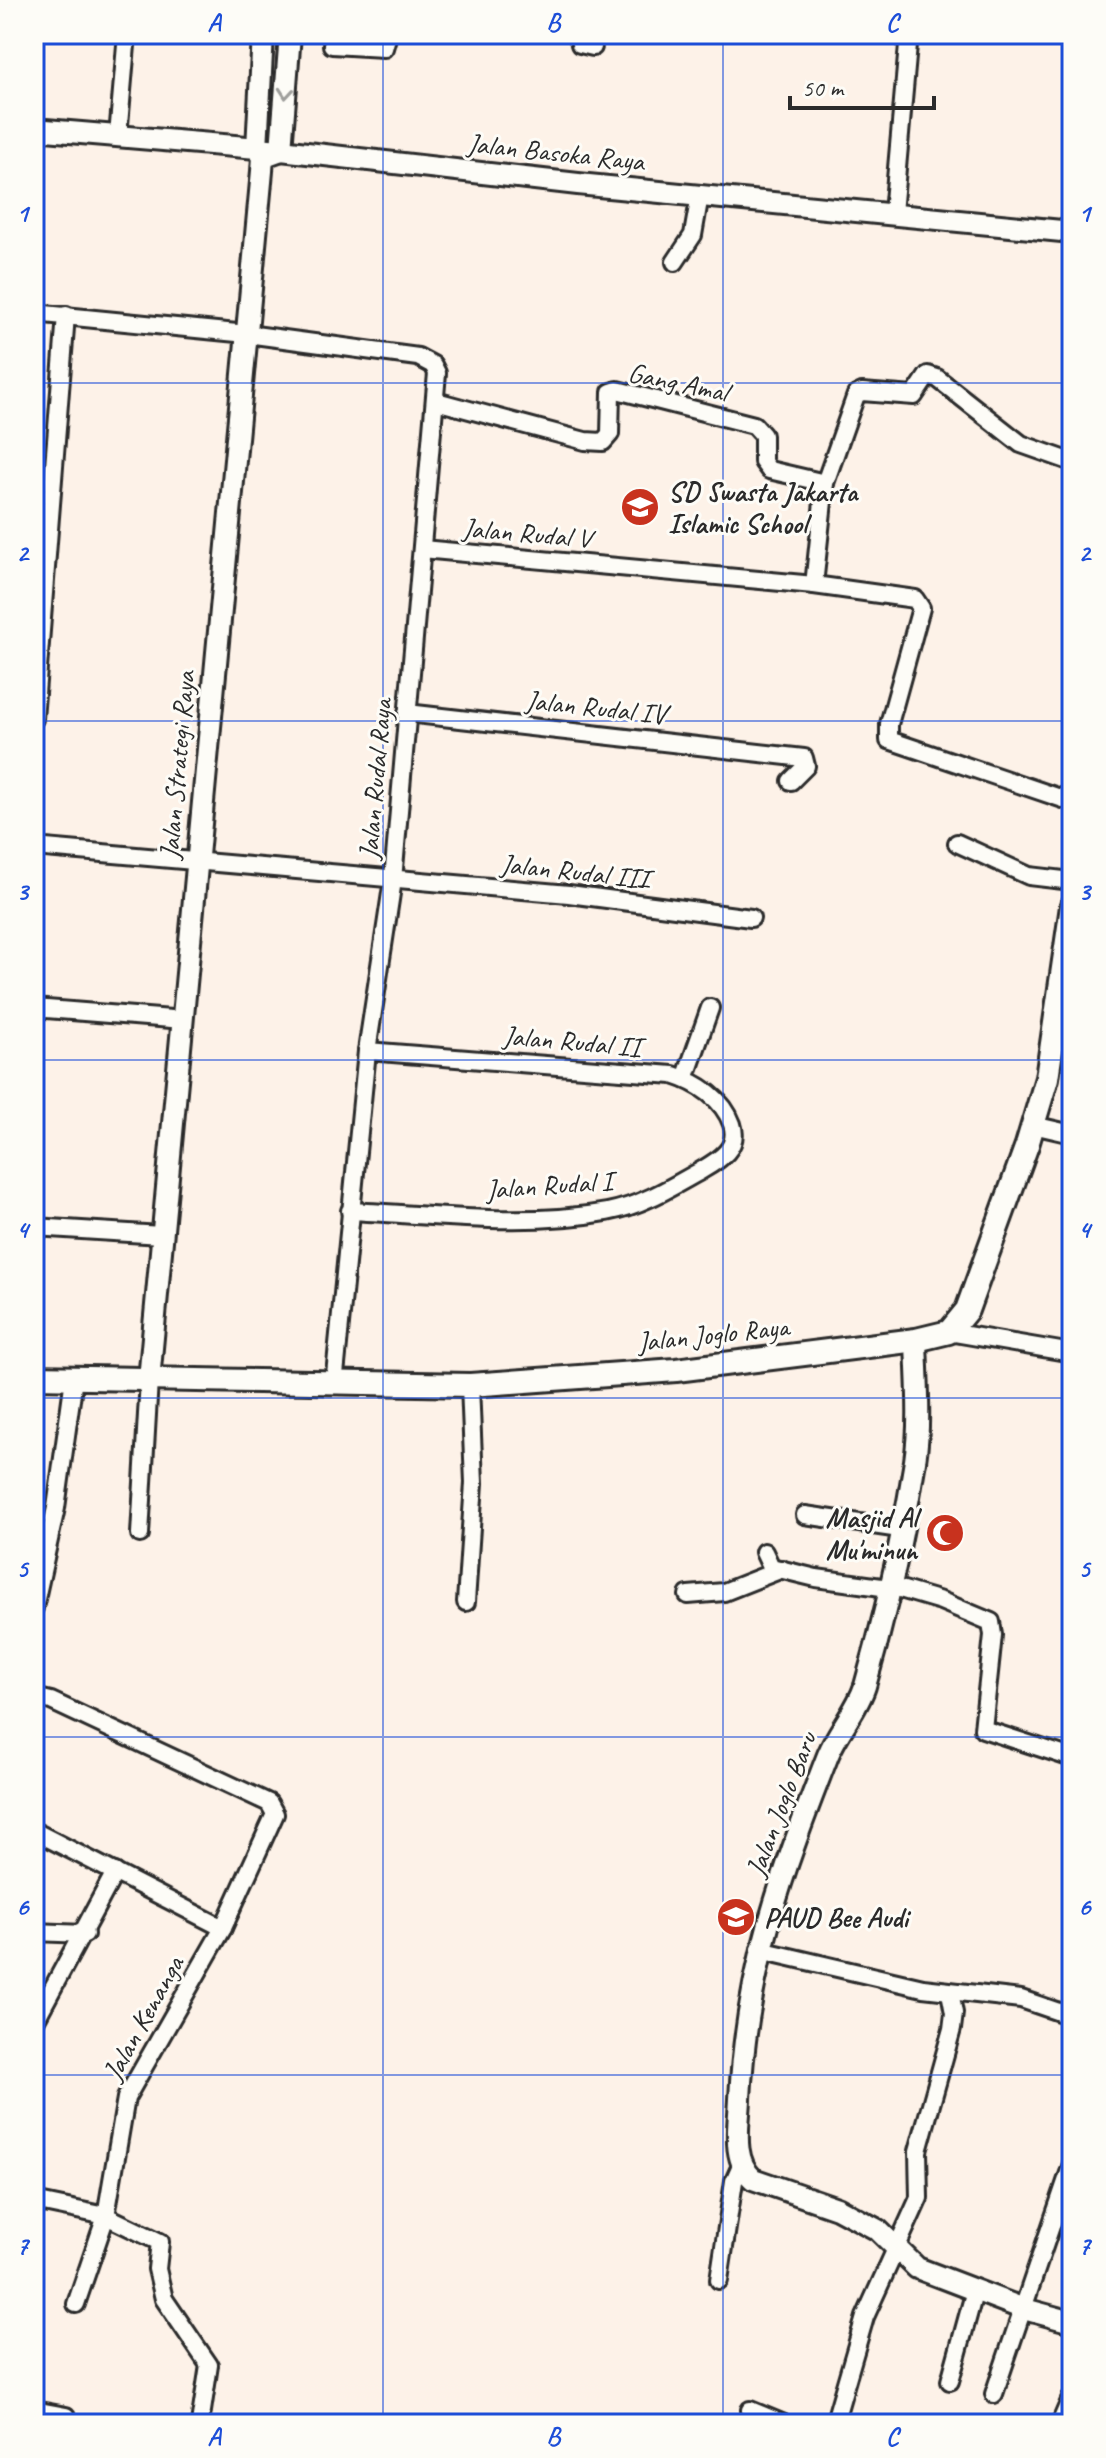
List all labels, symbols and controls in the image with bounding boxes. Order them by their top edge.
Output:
text: A [207,6,222,39]
text: B [546,6,562,39]
text: C [886,6,902,39]
scale bar [790,60,934,110]
text: 50 m [802,73,845,103]
one-way arrow [278,87,295,100]
street label: Jalan Basoka Raya [464,125,648,179]
text: 1 [16,197,31,230]
text: 1 [1078,197,1093,230]
street label: Gang Amal [625,354,736,411]
place label: SD Swasta Jakarta Islamic School [668,474,860,541]
school or university icon: SD Swasta Jakarta Islamic School [619,486,661,528]
street label: Jalan Rudal V [459,510,598,556]
text: 2 [16,536,30,569]
text: 2 [1078,536,1092,569]
street label: Jalan Strategi Raya [151,668,203,862]
street label: Jalan Rudal IV [522,682,673,732]
street label: Jalan Rudal Raya [350,695,400,863]
street label: Jalan Rudal III [497,846,657,897]
text: 3 [16,875,30,908]
text: 3 [1078,875,1092,908]
street label: Jalan Rudal II [500,1017,648,1065]
street label: Jalan Rudal I [483,1163,619,1207]
text: 4 [16,1213,31,1246]
text: 4 [1078,1213,1093,1246]
street label: Jalan Joglo Raya [634,1308,793,1360]
place label: Masjid Al Mu'minun [826,1500,923,1567]
mosque icon: Masjid Al Mu'minun [924,1512,966,1554]
text: 5 [16,1552,30,1585]
text: 5 [1078,1552,1092,1585]
street label: Jalan Joglo Baru [737,1725,825,1883]
text: 6 [16,1890,30,1923]
text: 6 [1078,1890,1092,1923]
school or university icon: PAUD Bee Audi [715,1896,757,1938]
place label: PAUD Bee Audi [764,1900,911,1935]
street label: Jalan Kenanga [94,1948,192,2088]
text: 7 [16,2229,30,2262]
text: 7 [1078,2229,1092,2262]
text: A [207,2420,222,2453]
text: B [546,2420,562,2453]
text: C [886,2420,902,2453]

